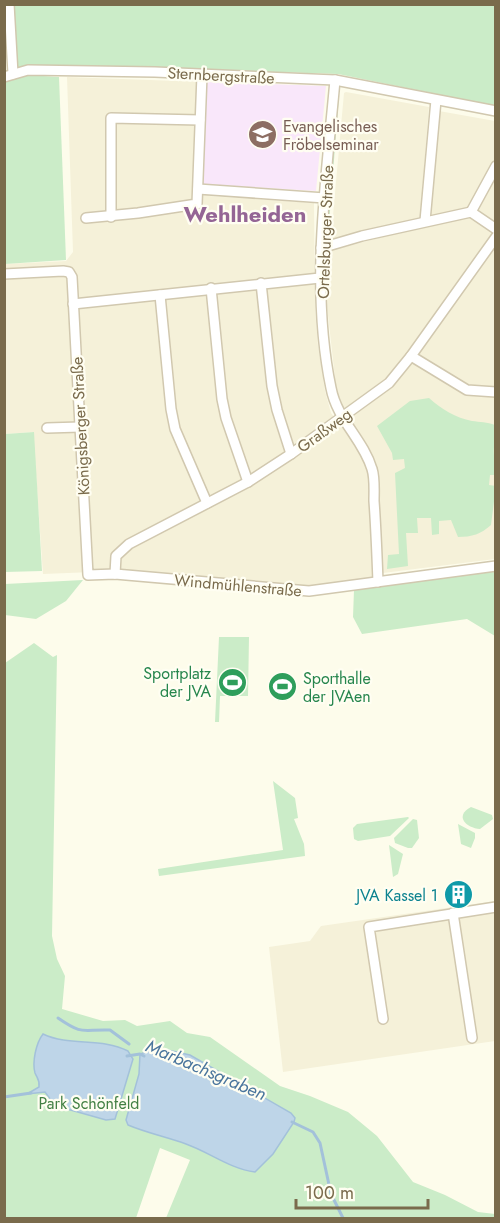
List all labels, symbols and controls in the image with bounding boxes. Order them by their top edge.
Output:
street label: Sternbergstraße [167,61,275,90]
place label: Evangelisches Fröbelseminar [283,115,379,156]
school or university icon: Evangelisches Fröbelseminar [246,119,278,151]
street label: Ortelsburger Straße [312,165,339,299]
district label: Wehlheiden [184,198,306,230]
street label: Königsberger Straße [65,356,96,496]
street label: Graßweg [292,403,356,458]
street label: Windmühlenstraße [173,568,303,603]
place label: Sportplatz der JVA [143,662,212,703]
sports icon: Sportplatz der JVA [216,666,248,698]
place label: Sporthalle der JVAen [303,667,371,708]
sports icon: Sporthalle der JVAen [266,671,298,703]
building icon: JVA Kassel 1 [443,879,475,911]
place label: JVA Kassel 1 [354,884,438,907]
water label: Marbachsgraben [142,1033,270,1107]
park label: Park Schönfeld [39,1092,139,1115]
scale bar [296,1172,428,1210]
text: 100 m [305,1180,354,1206]

